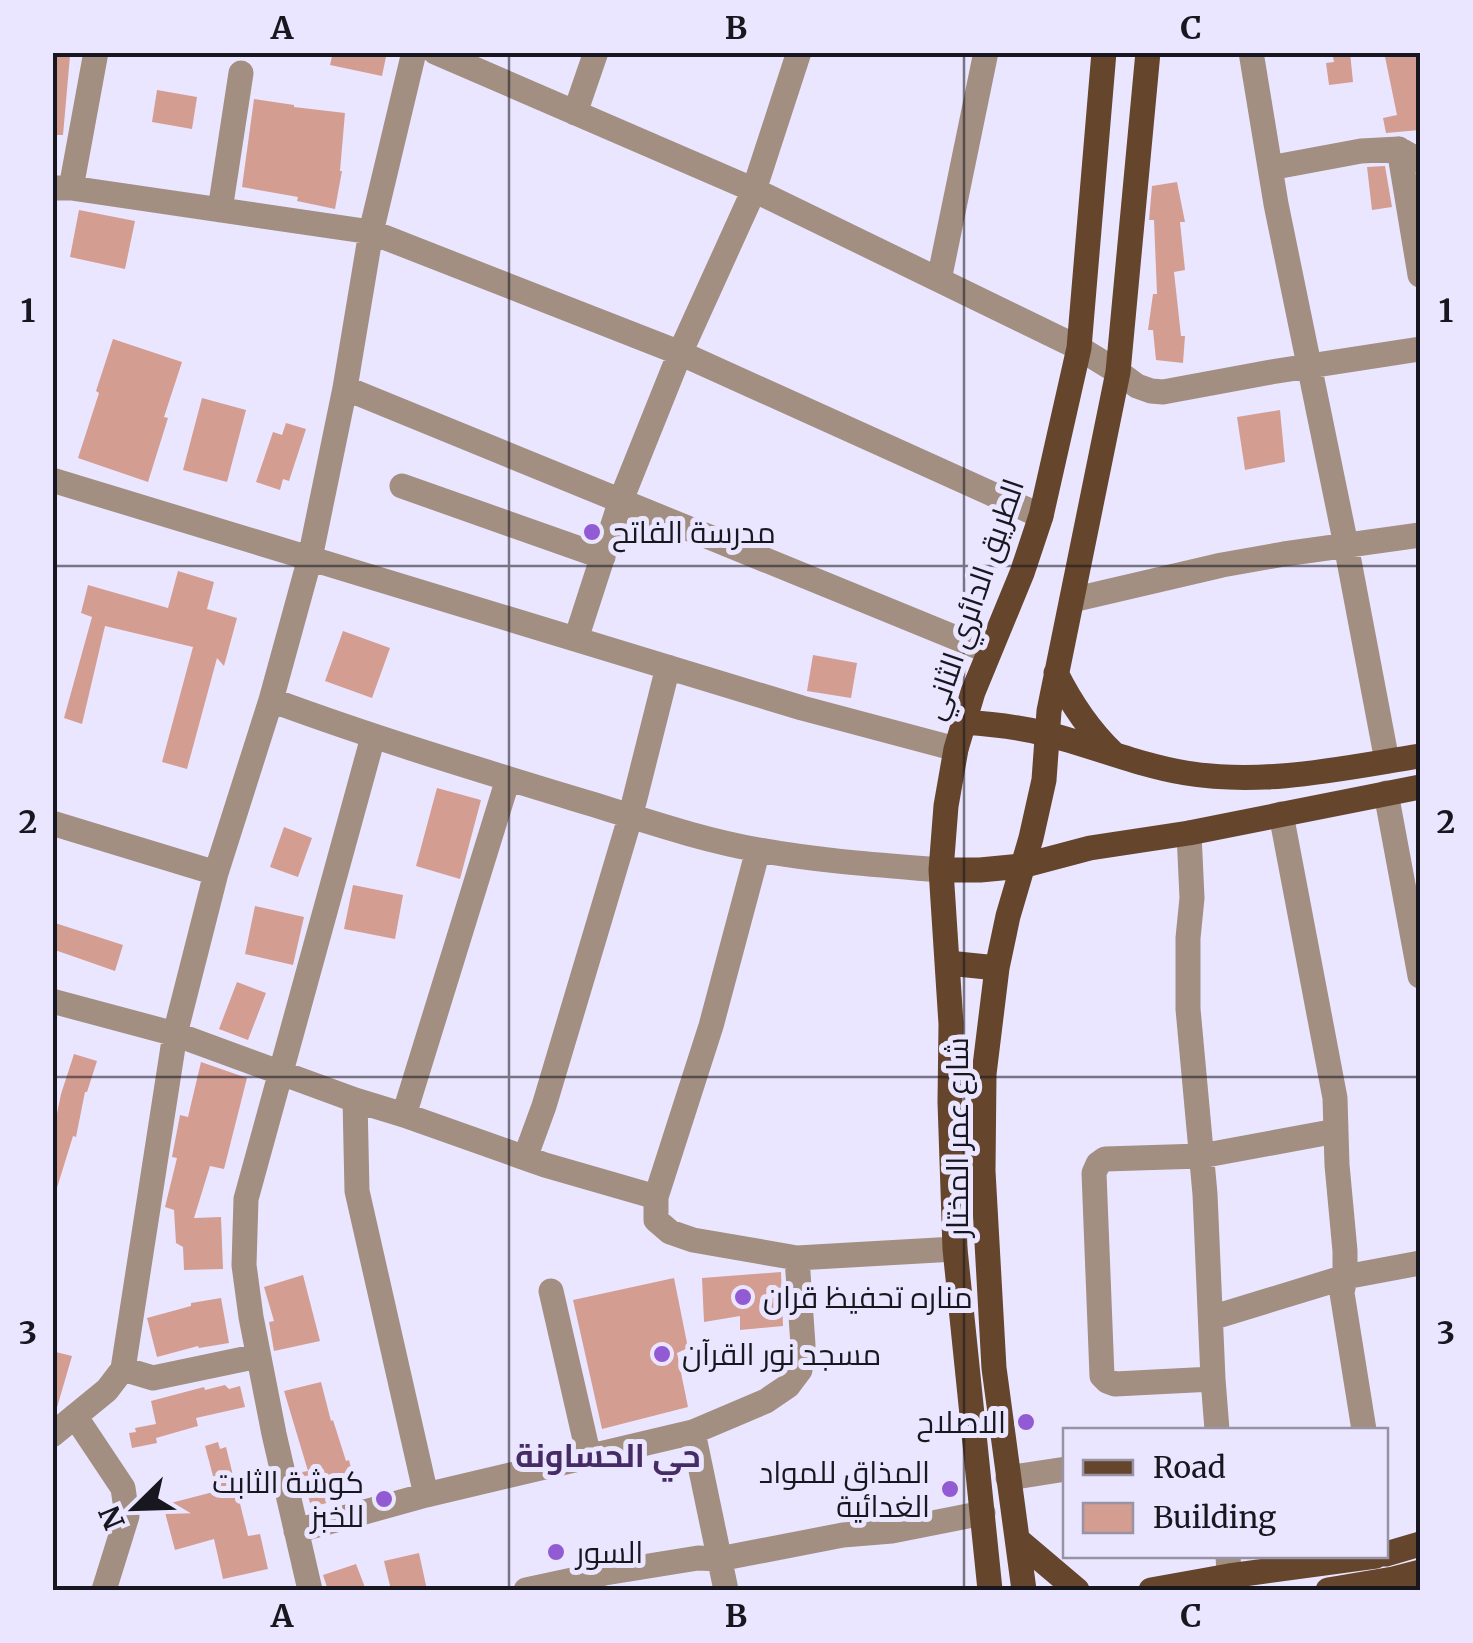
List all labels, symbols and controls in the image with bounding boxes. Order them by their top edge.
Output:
text: A [270,8,295,48]
text: B [725,8,747,48]
text: C [1180,8,1202,48]
text: 1 [21,291,36,331]
text: 1 [1439,291,1454,331]
street label: الطريق الدائري الثاني [914,474,1037,726]
place label: مدرسة الفاتح [612,513,776,553]
marker: مدرسة الفاتح [581,521,603,543]
text: 2 [19,802,37,842]
text: 2 [1437,802,1455,842]
street label: شارع عمر المختار [938,1037,978,1239]
place label: مناره تحفيظ قران [763,1278,973,1316]
marker: مناره تحفيظ قران [732,1286,754,1308]
text: 3 [19,1313,37,1353]
text: 3 [1437,1313,1455,1353]
place label: مسجد نور القرآن [682,1335,881,1373]
marker: مسجد نور القرآن [651,1343,673,1365]
place label: الاصلاح [916,1403,1006,1443]
marker: الاصلاح [1015,1411,1037,1433]
legend [1063,1428,1388,1558]
district label: حي الحساونة [515,1436,701,1482]
text: Road [1153,1448,1226,1486]
place label: المذاق للمواد الغدائية [759,1453,930,1525]
north arrow [85,1458,185,1558]
place label: كوشة الثابت للخبز [212,1463,364,1535]
marker: المذاق للمواد الغدائية [939,1478,961,1500]
marker: كوشة الثابت للخبز [373,1488,395,1510]
text: Building [1153,1498,1276,1536]
text: N [91,1501,133,1535]
place label: السور [574,1533,643,1571]
marker: السور [545,1541,567,1563]
text: A [270,1596,295,1636]
text: B [725,1596,747,1636]
text: C [1180,1596,1202,1636]

